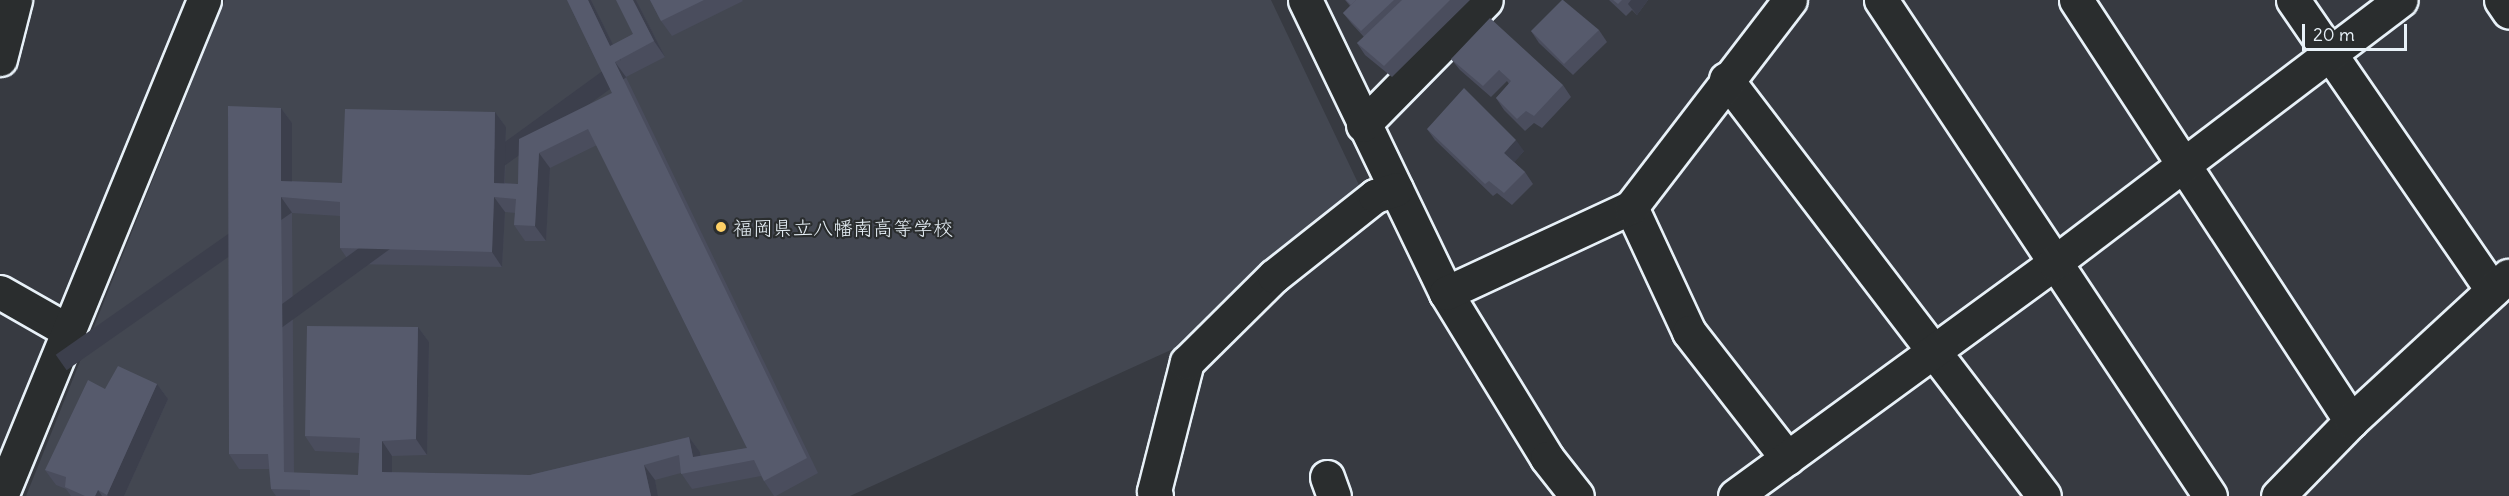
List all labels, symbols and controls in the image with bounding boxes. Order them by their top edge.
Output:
scale bar [2305,12,2410,50]
text: 20 m [2313,23,2355,46]
place label: 福岡県立八幡南高等学校 [733,215,953,239]
marker: 福岡県立八幡南高等学校 [714,220,728,234]

